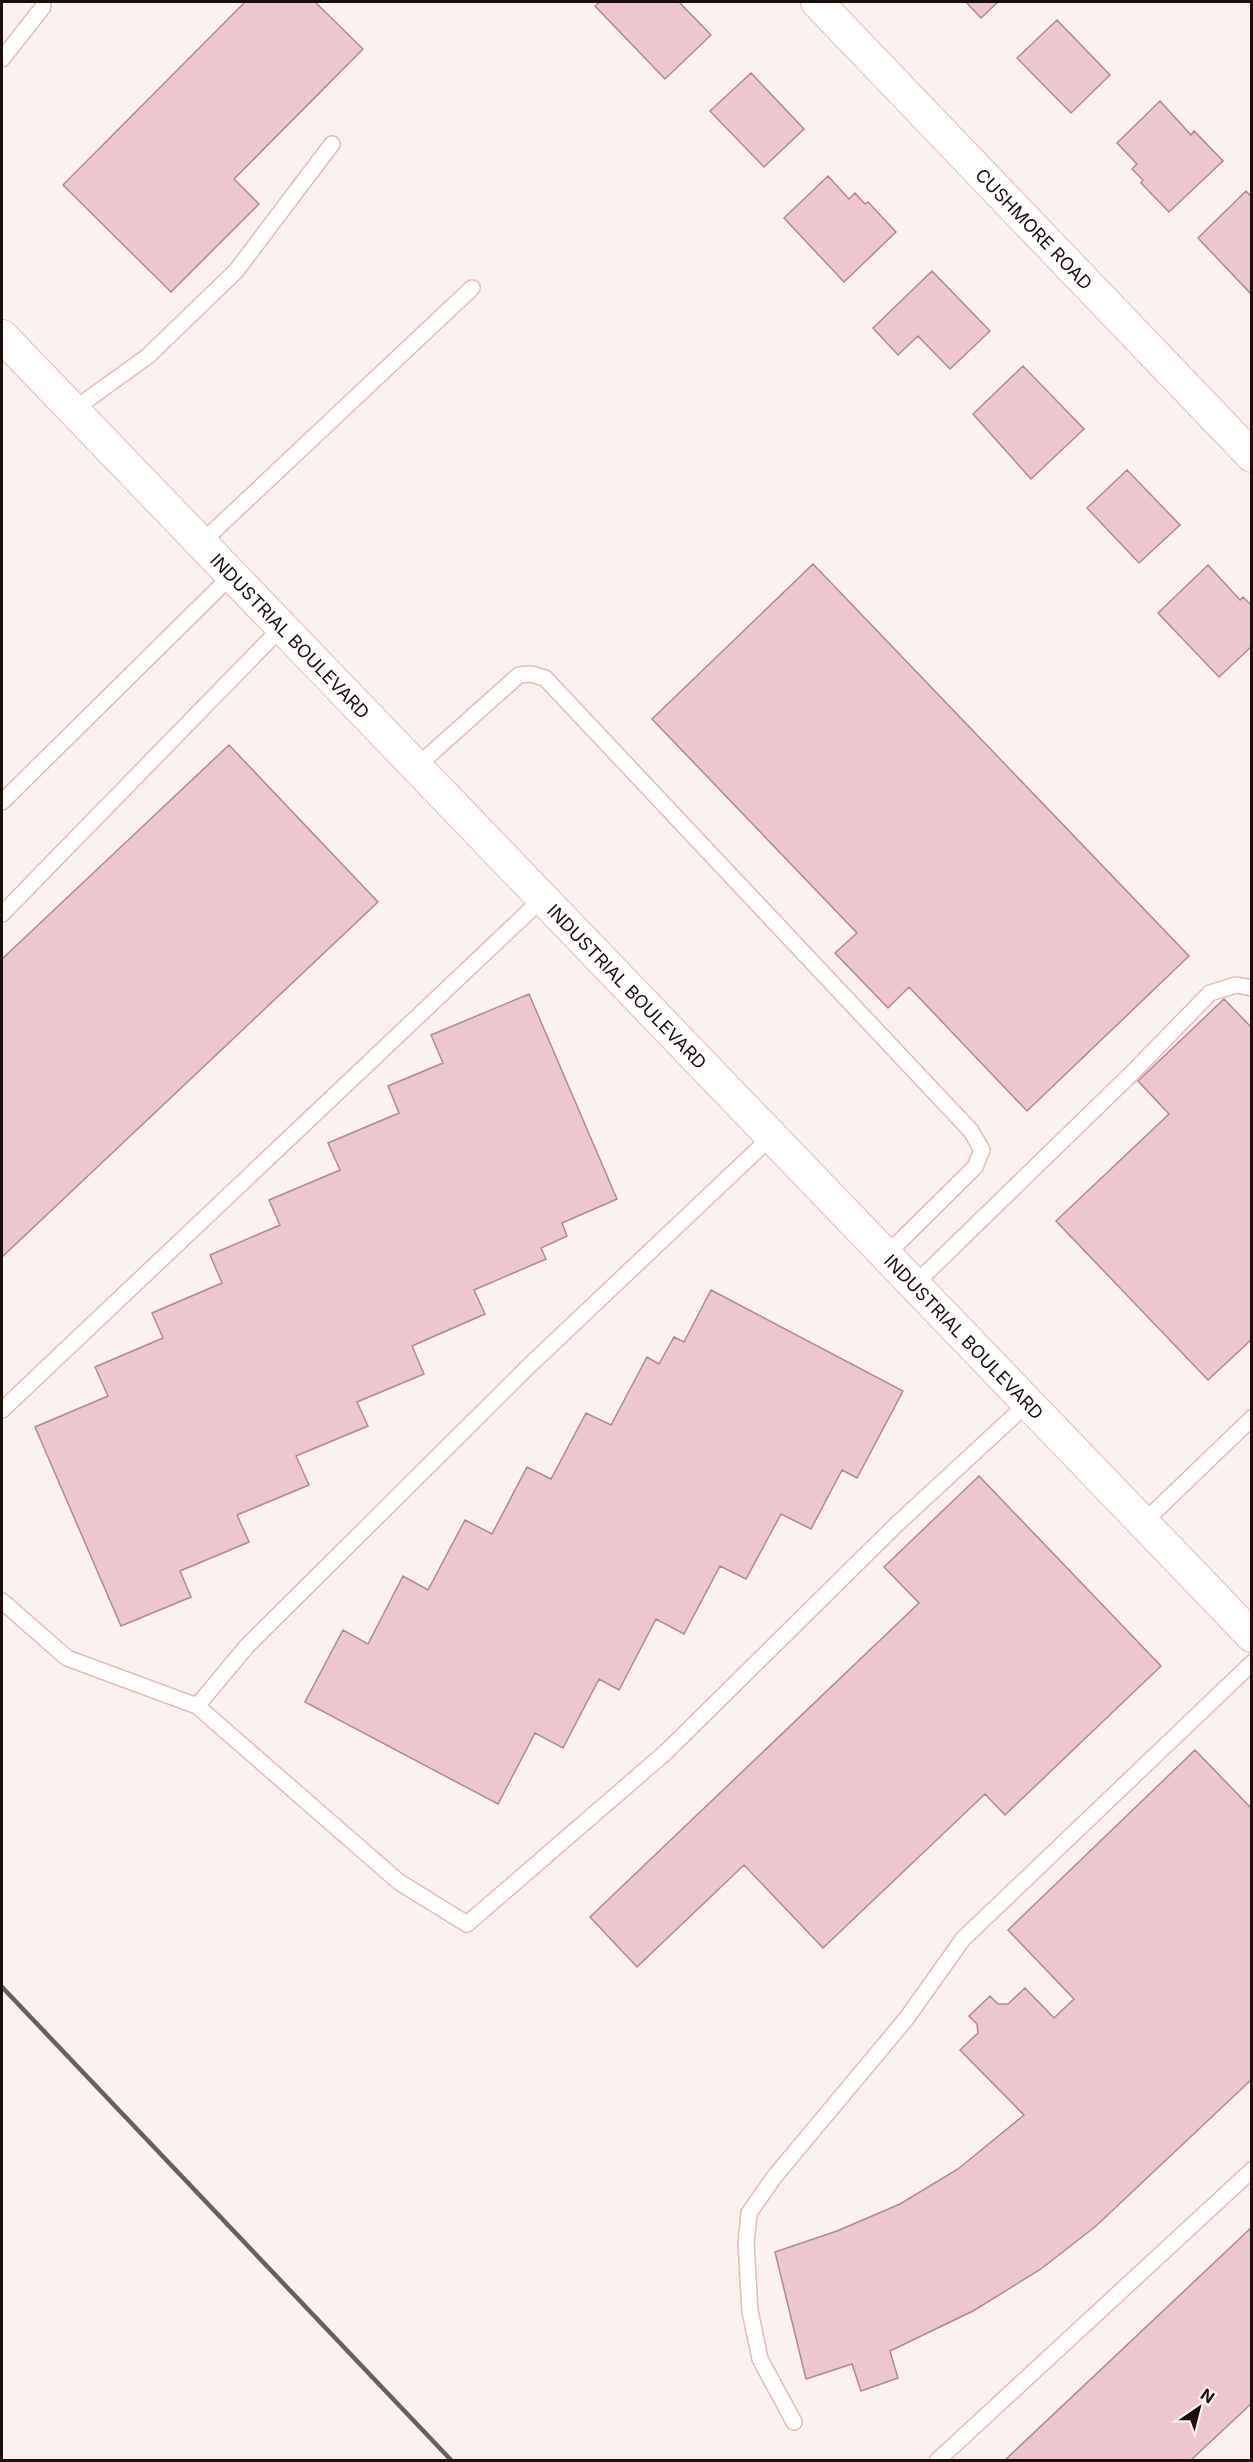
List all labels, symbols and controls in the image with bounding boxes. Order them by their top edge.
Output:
street label: CUSHMORE ROAD [972,164,1097,293]
street label: INDUSTRIAL BOULEVARD [206,549,374,723]
street label: INDUSTRIAL BOULEVARD [543,900,711,1073]
street label: INDUSTRIAL BOULEVARD [880,1250,1048,1423]
north arrow [1169,2378,1229,2438]
text: N [1197,2384,1218,2407]

